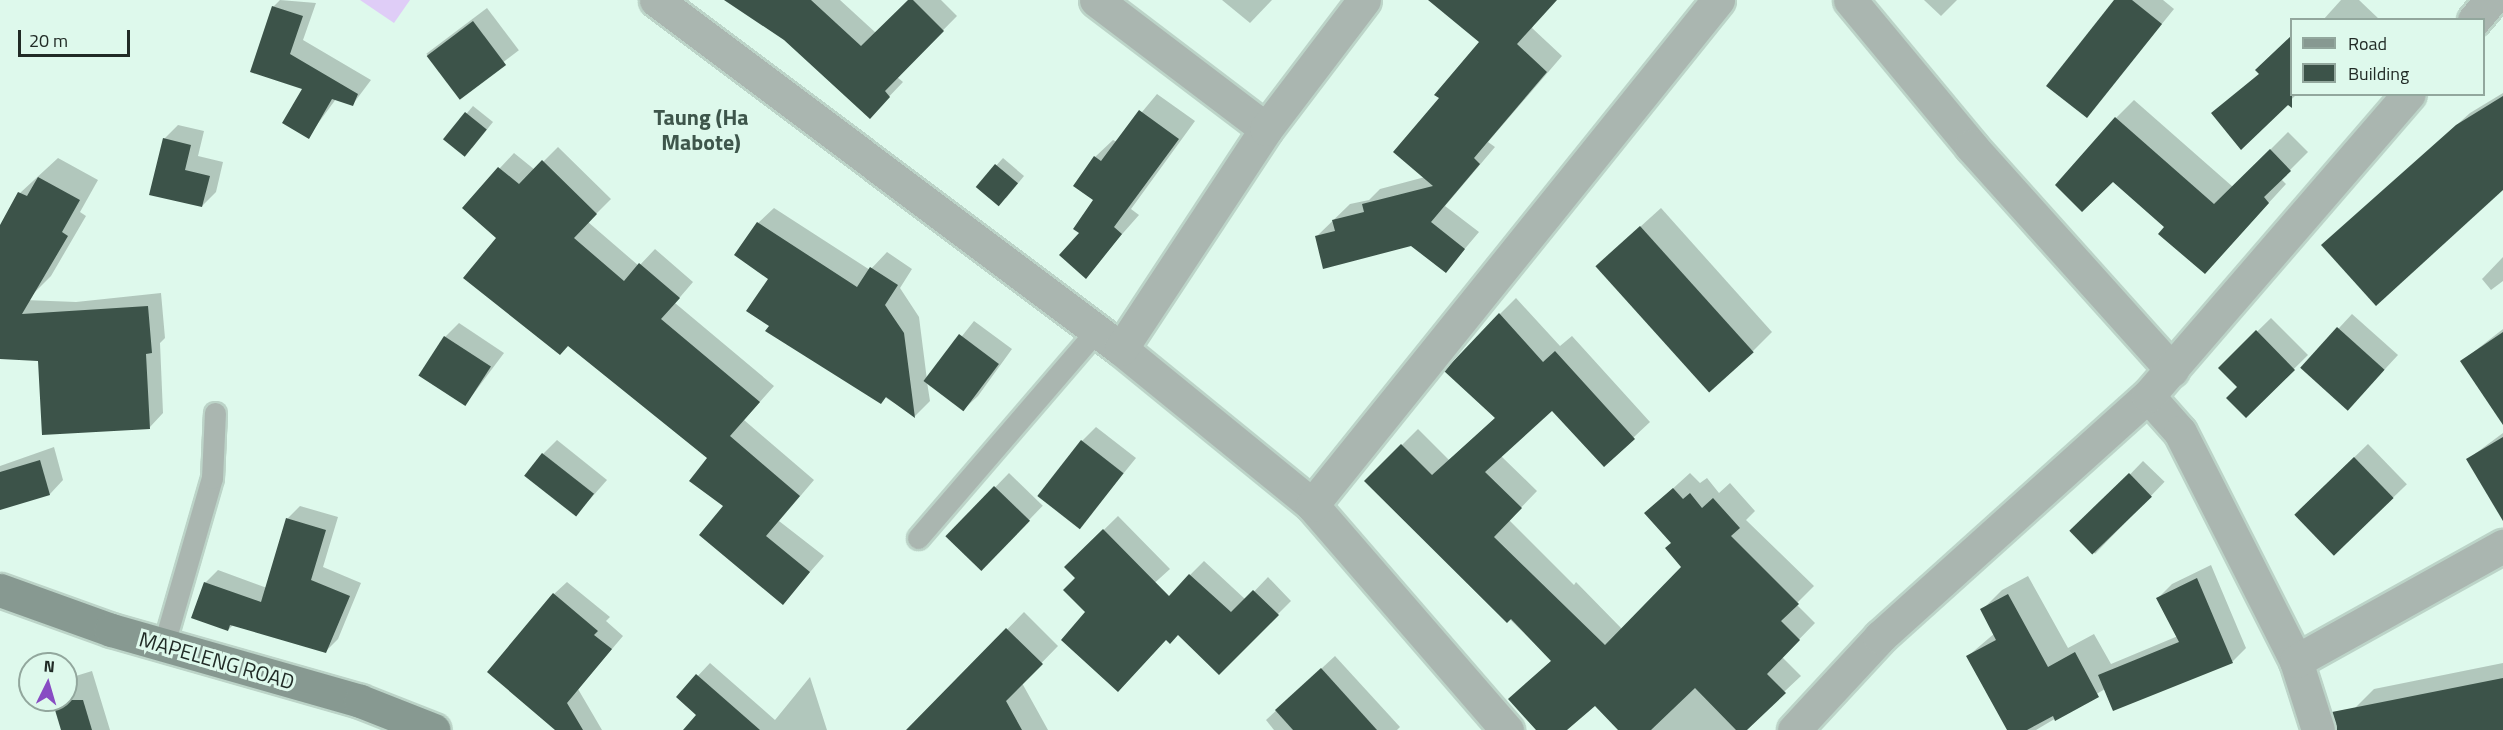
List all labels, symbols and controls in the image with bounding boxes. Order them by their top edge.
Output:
scale bar [21,18,134,56]
legend [2290,18,2485,96]
text: 20 m [29,27,68,54]
text: Road [2348,30,2387,57]
text: Building [2348,60,2409,87]
district label: Taung (Ha Mabote) [653,104,749,156]
street label: MAPELENG ROAD [137,626,297,694]
north arrow [18,652,78,712]
text: N [43,654,56,678]

